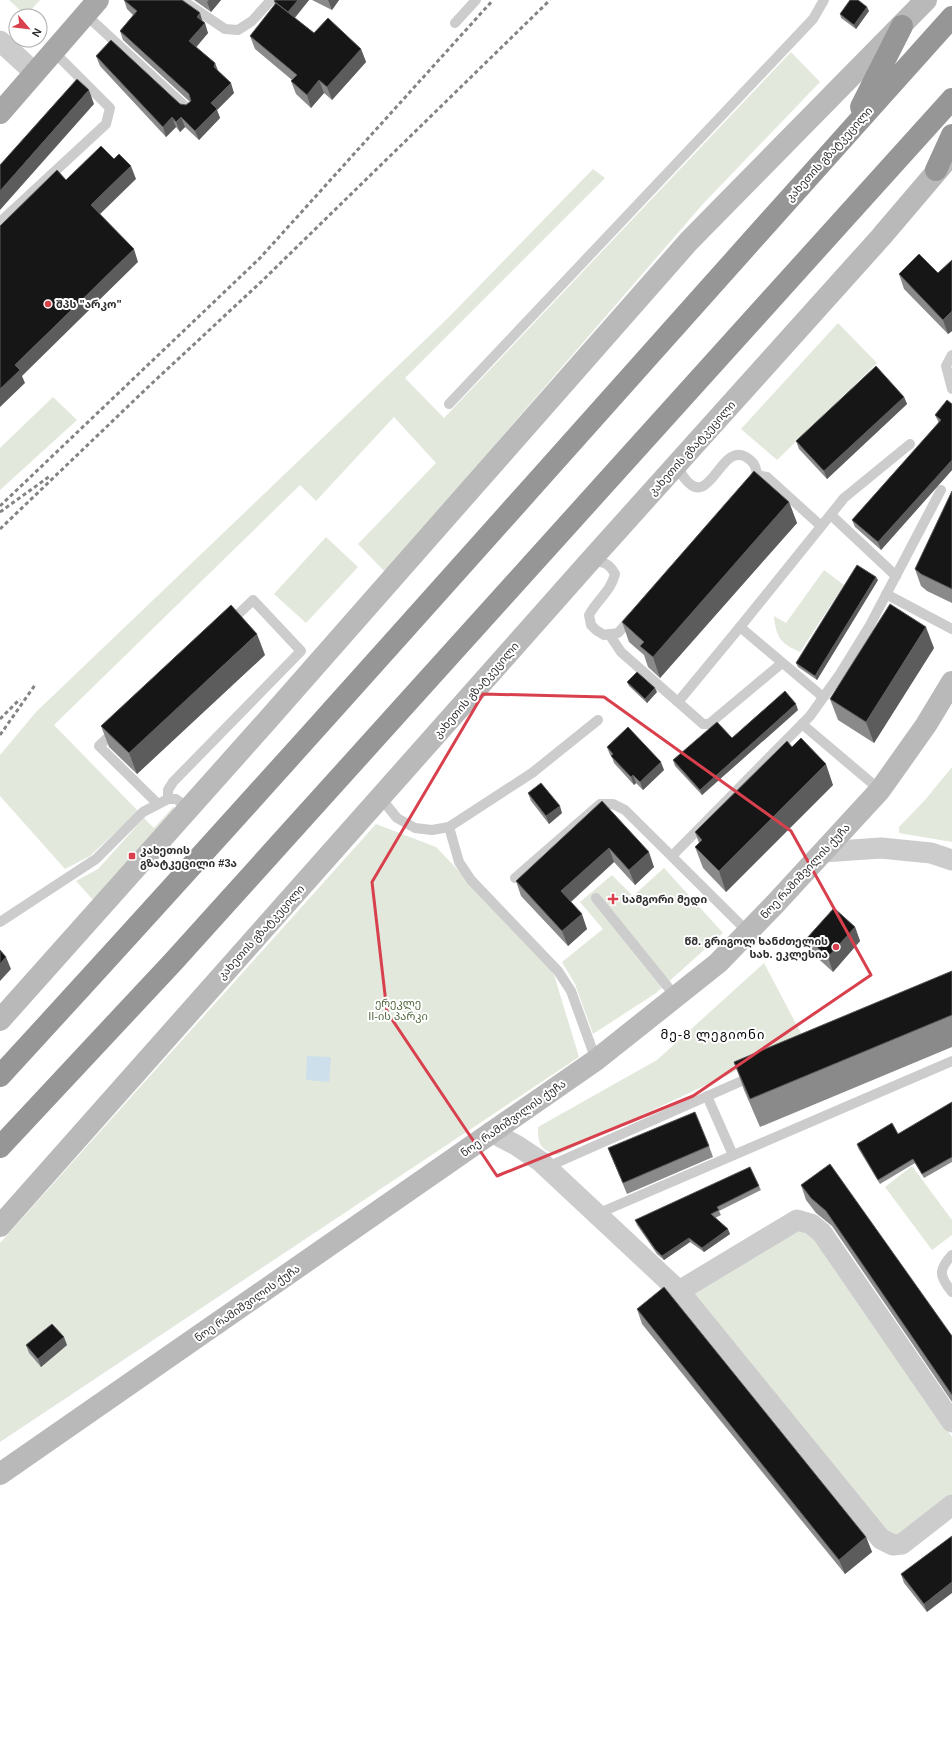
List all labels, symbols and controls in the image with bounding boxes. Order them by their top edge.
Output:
north arrow [8,8,48,48]
text: N [30,26,44,39]
street label: კახეთის გზატკეცილი [783,104,875,204]
place label: შპს "არკო" [56,298,122,311]
marker: შპს "არკო" [43,299,53,309]
street label: კახეთის გზატკეცილი [646,398,738,498]
street label: კახეთის გზატკეცილი [431,640,522,741]
street label: ნოე რამიშვილის ქუჩა [758,821,853,922]
place label: კახეთის გზატკეცილი #3ა [140,844,237,870]
marker: კახეთის გზატკეცილი #3ა [127,851,137,861]
street label: კახეთის გზატკეცილი [215,882,307,982]
marker: სამგორი მედი [607,893,619,905]
place label: სამგორი მედი [622,893,707,906]
place label: წმ. გრიგოლ ხანძთელის სახ. ეკლესია [684,935,828,961]
marker: წმ. გრიგოლ ხანძთელის სახ. ეკლესია [831,942,841,952]
park label: ერეკლე II-ის პარკი [368,997,428,1023]
district label: მე-8 ლეგიონი [661,1027,765,1043]
street label: ნოე რამიშვილის ქუჩა [458,1077,568,1160]
street label: ნოე რამიშვილის ქუჩა [192,1262,302,1345]

